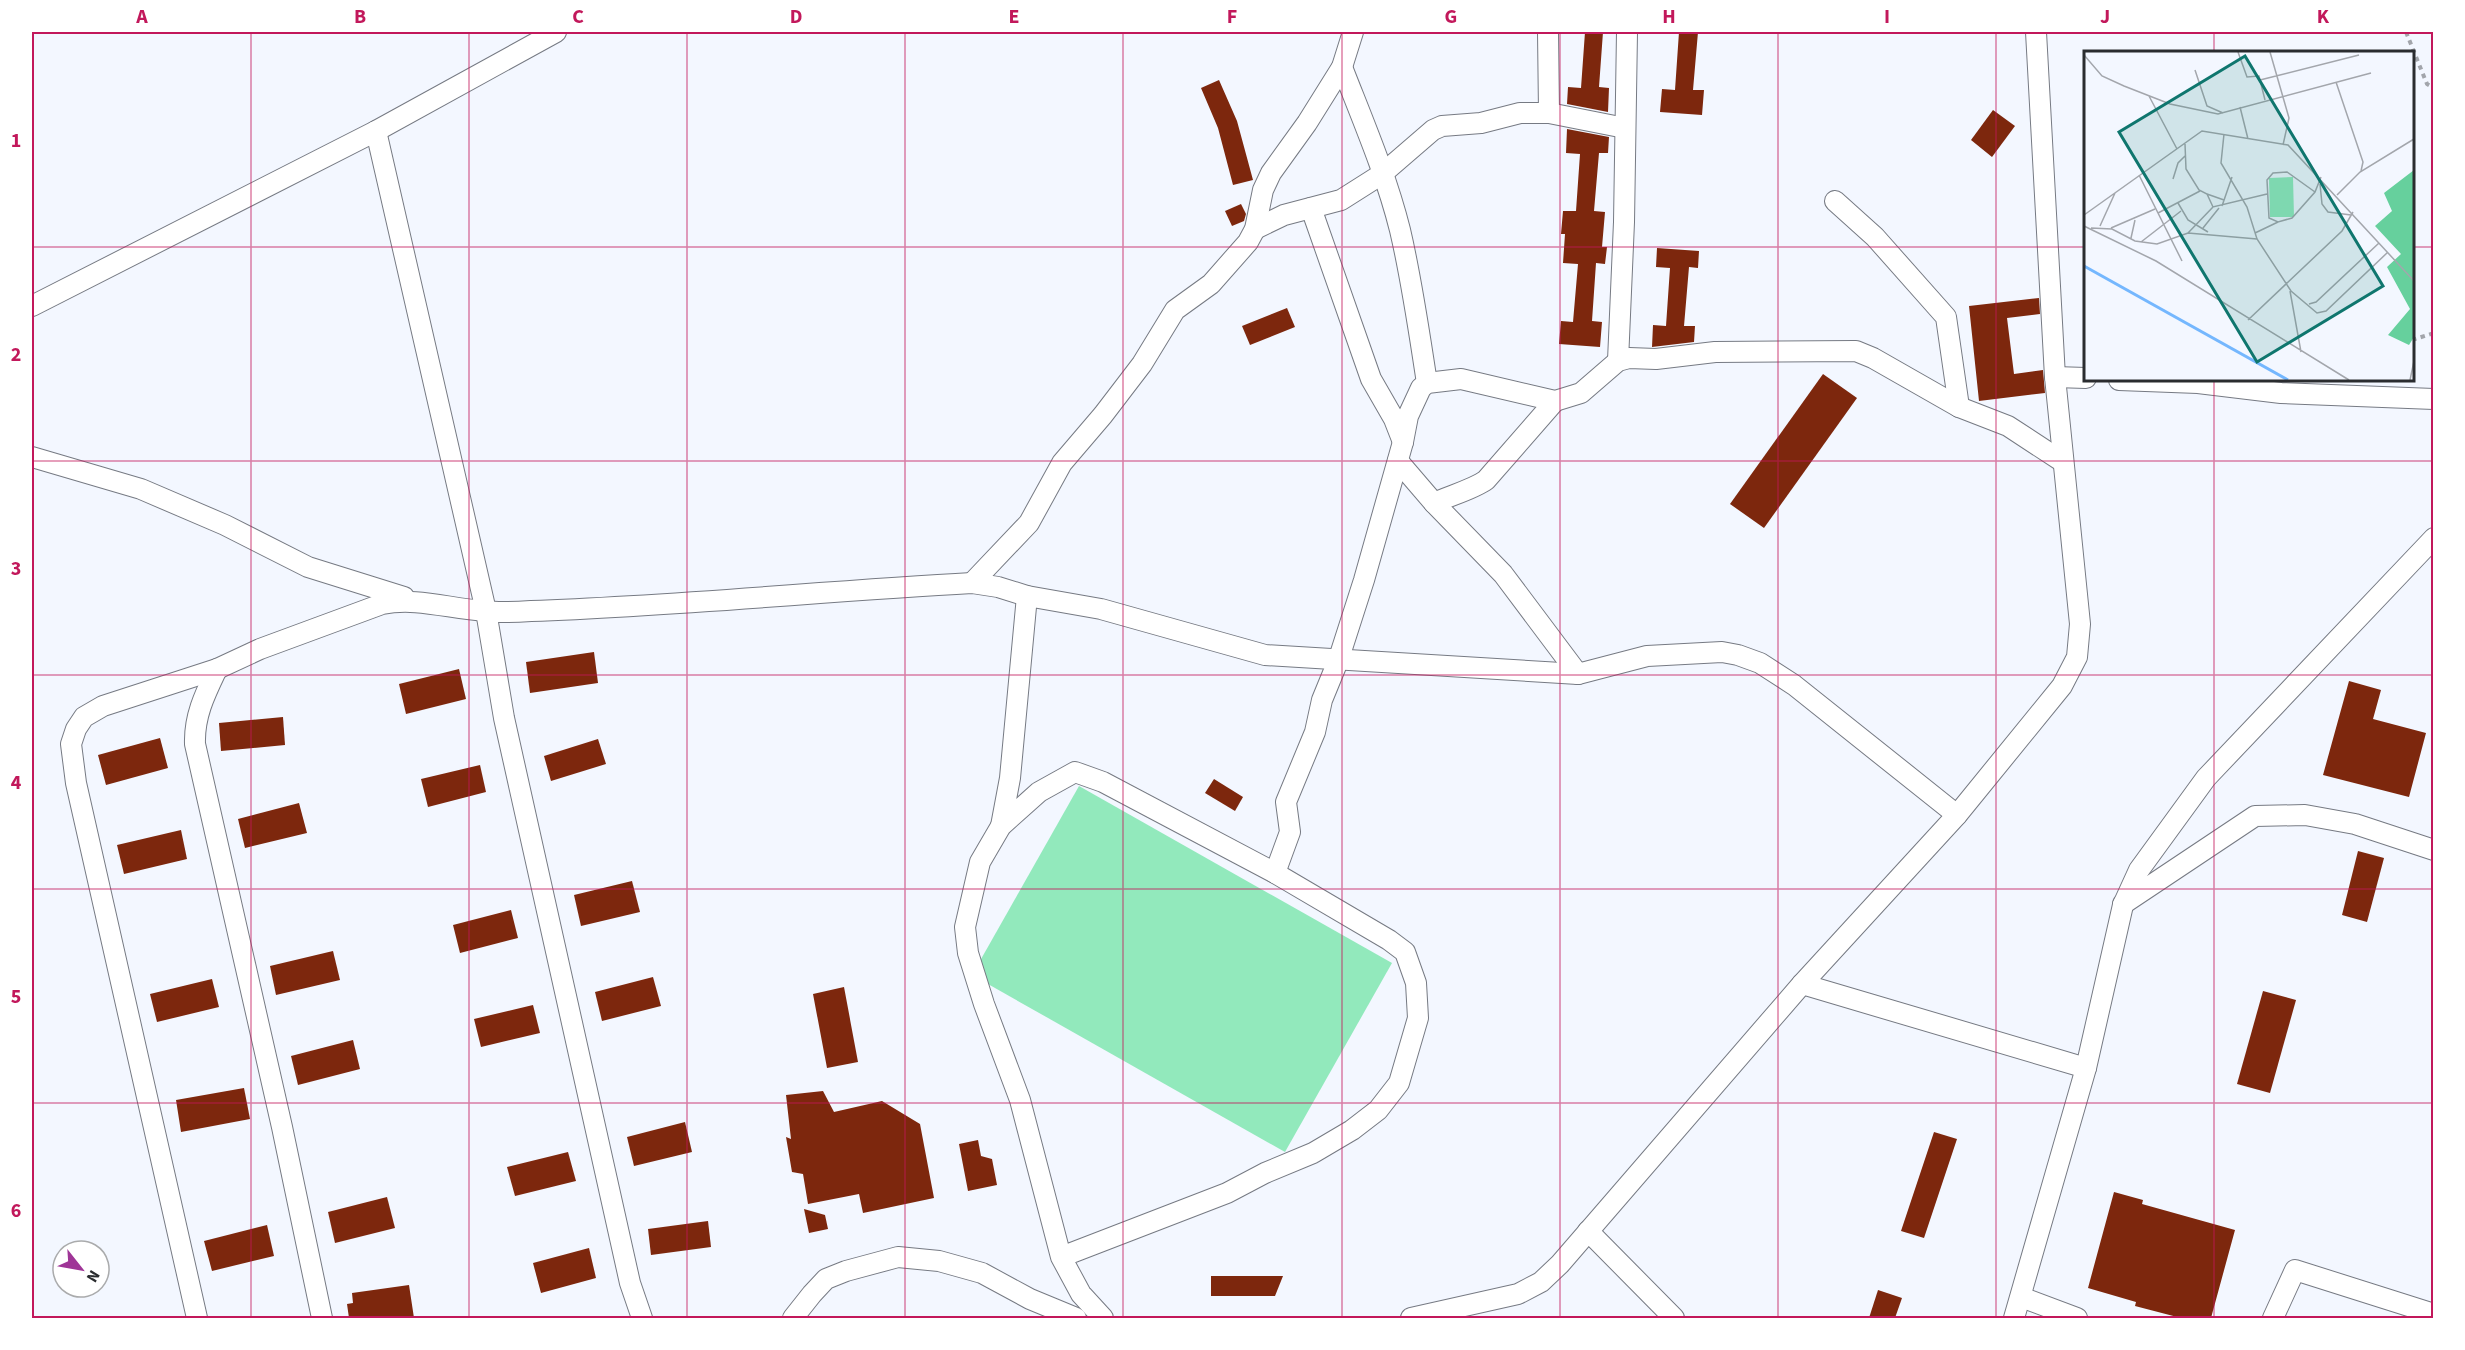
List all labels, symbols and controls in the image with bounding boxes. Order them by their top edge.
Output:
text: A [135,3,148,31]
text: B [354,3,366,31]
text: C [572,3,584,31]
text: D [790,3,802,31]
text: E [1009,3,1019,31]
text: F [1227,3,1237,31]
text: G [1445,3,1457,31]
text: H [1662,3,1676,31]
text: I [1884,3,1890,31]
text: J [2100,3,2110,31]
text: K [2317,3,2330,31]
inset map [2084,51,2414,381]
text: 1 [11,127,21,155]
text: 2 [11,341,21,369]
text: 3 [11,555,21,583]
text: 4 [11,769,22,797]
text: 5 [11,983,21,1011]
text: 6 [11,1197,21,1225]
north arrow [51,1239,111,1299]
text: N [81,1266,105,1286]

